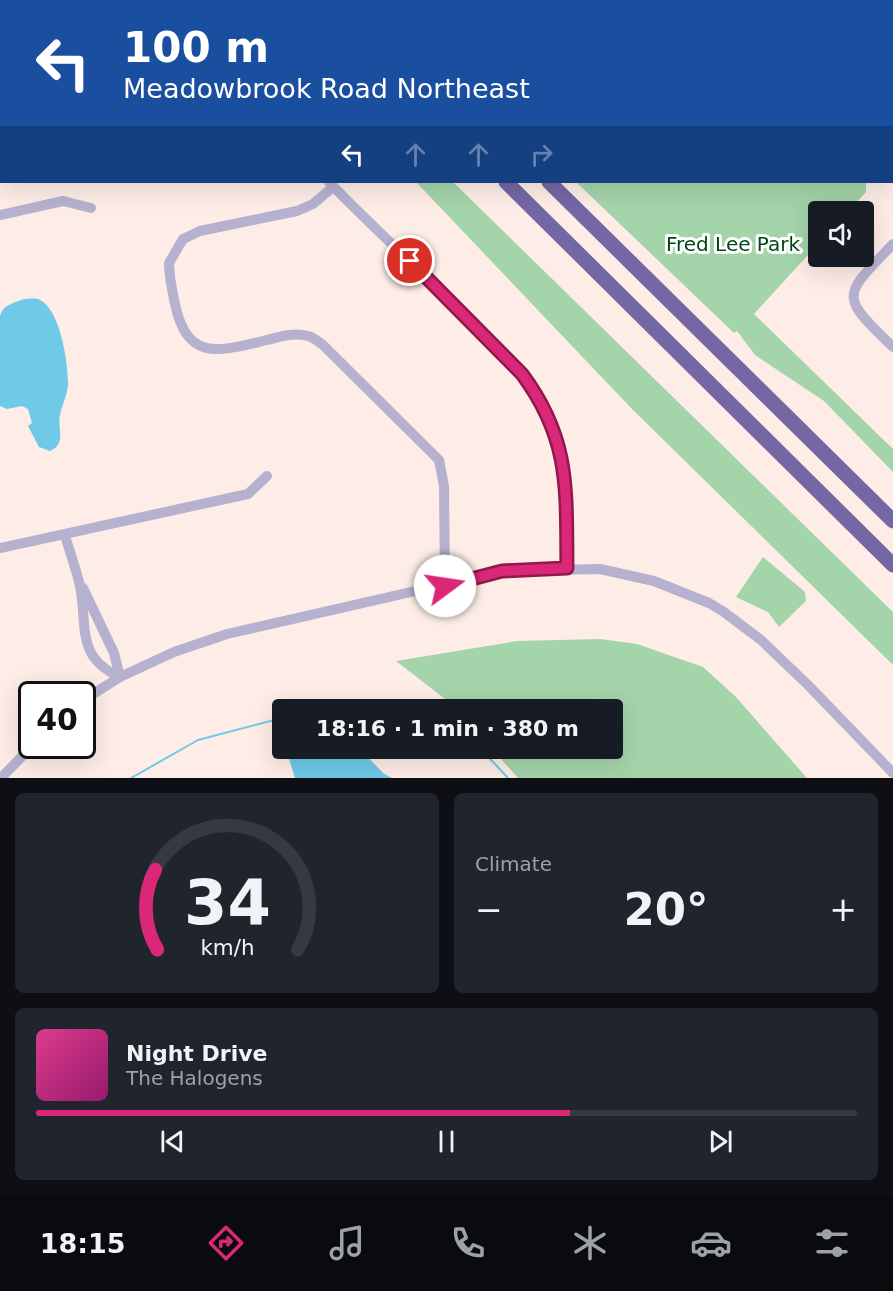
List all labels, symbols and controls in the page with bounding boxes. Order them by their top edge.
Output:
text: 100 m [123,23,269,72]
icon: left [24,24,102,102]
text: Meadowbrook Road Northeast [123,73,530,104]
icon: left [336,138,369,171]
icon: ahead [399,138,432,171]
icon: ahead [462,138,495,171]
icon: right [525,138,558,171]
map controls [808,201,874,267]
button: sound [808,201,874,267]
park label: Fred Lee Park [666,232,801,256]
pin [384,235,435,286]
icon: arrive [393,244,426,277]
position arrow [413,554,477,618]
speed limit sign: 40 [18,681,96,759]
text: 18:16 · 1 min · 380 m [316,716,579,741]
text: Climate [475,852,552,876]
text: 34 [184,866,270,939]
text: 20° [623,883,709,936]
text: − [475,890,503,929]
text: + [829,890,857,929]
text: km/h [200,935,254,960]
text: Night Drive [126,1041,267,1066]
text: The Halogens [126,1066,263,1090]
icon: previous [156,1125,189,1158]
icon: pause [430,1125,463,1158]
icon: next [704,1125,737,1158]
icon: directions [205,1222,247,1264]
icon: music [326,1222,368,1264]
icon: phone [447,1222,489,1264]
icon: climate [569,1222,611,1264]
icon: car [690,1222,732,1264]
icon: filters [811,1222,853,1264]
text: 18:15 [40,1228,126,1259]

